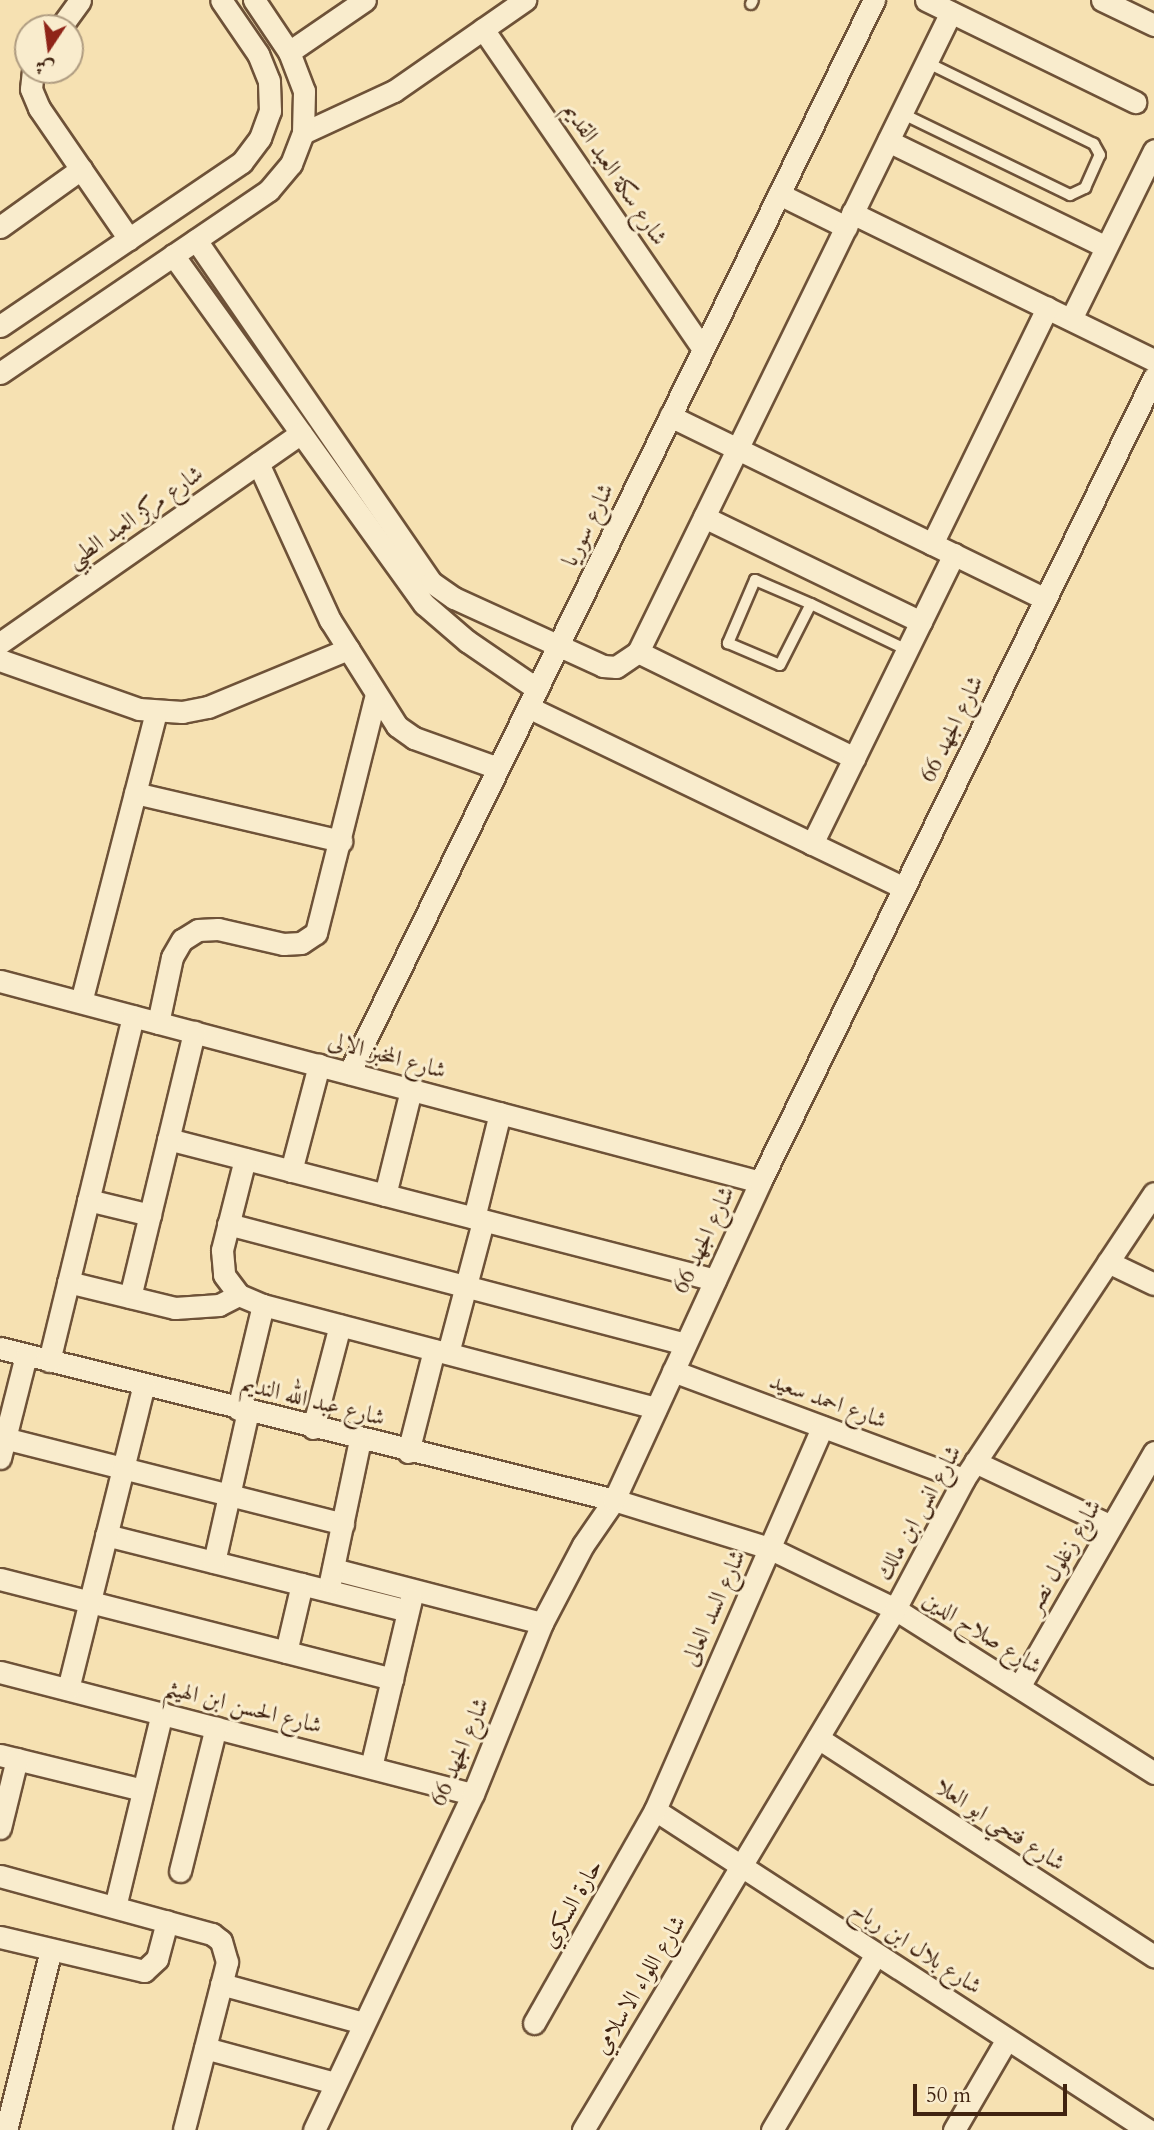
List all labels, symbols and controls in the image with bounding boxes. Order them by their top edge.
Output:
north arrow [14,14,84,84]
text: ش [33,53,57,82]
street label: شارع سكة العبد القديم [557,97,673,251]
street label: شارع مركز العبد الطبي [62,460,208,574]
street label: شارع سوريا [556,479,620,571]
street label: شارع الجهد 66 [914,671,990,787]
street label: شارع المخبز الالى [325,1027,449,1085]
street label: شارع الجهد 66 [667,1182,741,1298]
street label: شارع احمد سعيد [766,1367,890,1435]
street label: شارع عبد الله النديم [238,1370,388,1432]
street label: شارع انس ابن مالك [871,1441,967,1585]
street label: شارع زغلول نصر [1020,1494,1108,1618]
street label: شارع السد العالى [676,1546,752,1670]
street label: شارع صلاح الدين [917,1585,1047,1681]
street label: شارع الحسن ابن الهيثم [161,1674,325,1740]
street label: شارع الجهد 66 [425,1694,495,1810]
street label: شارع فتحي ابو العلا [930,1773,1070,1877]
street label: حارة السكري [536,1855,608,1953]
street label: شارع بلال ابن رباح [845,1895,987,2001]
street label: شارع اللواء الاسلامي [588,1911,692,2059]
scale bar [916,2070,1070,2114]
text: 50 m [926,2081,971,2110]

